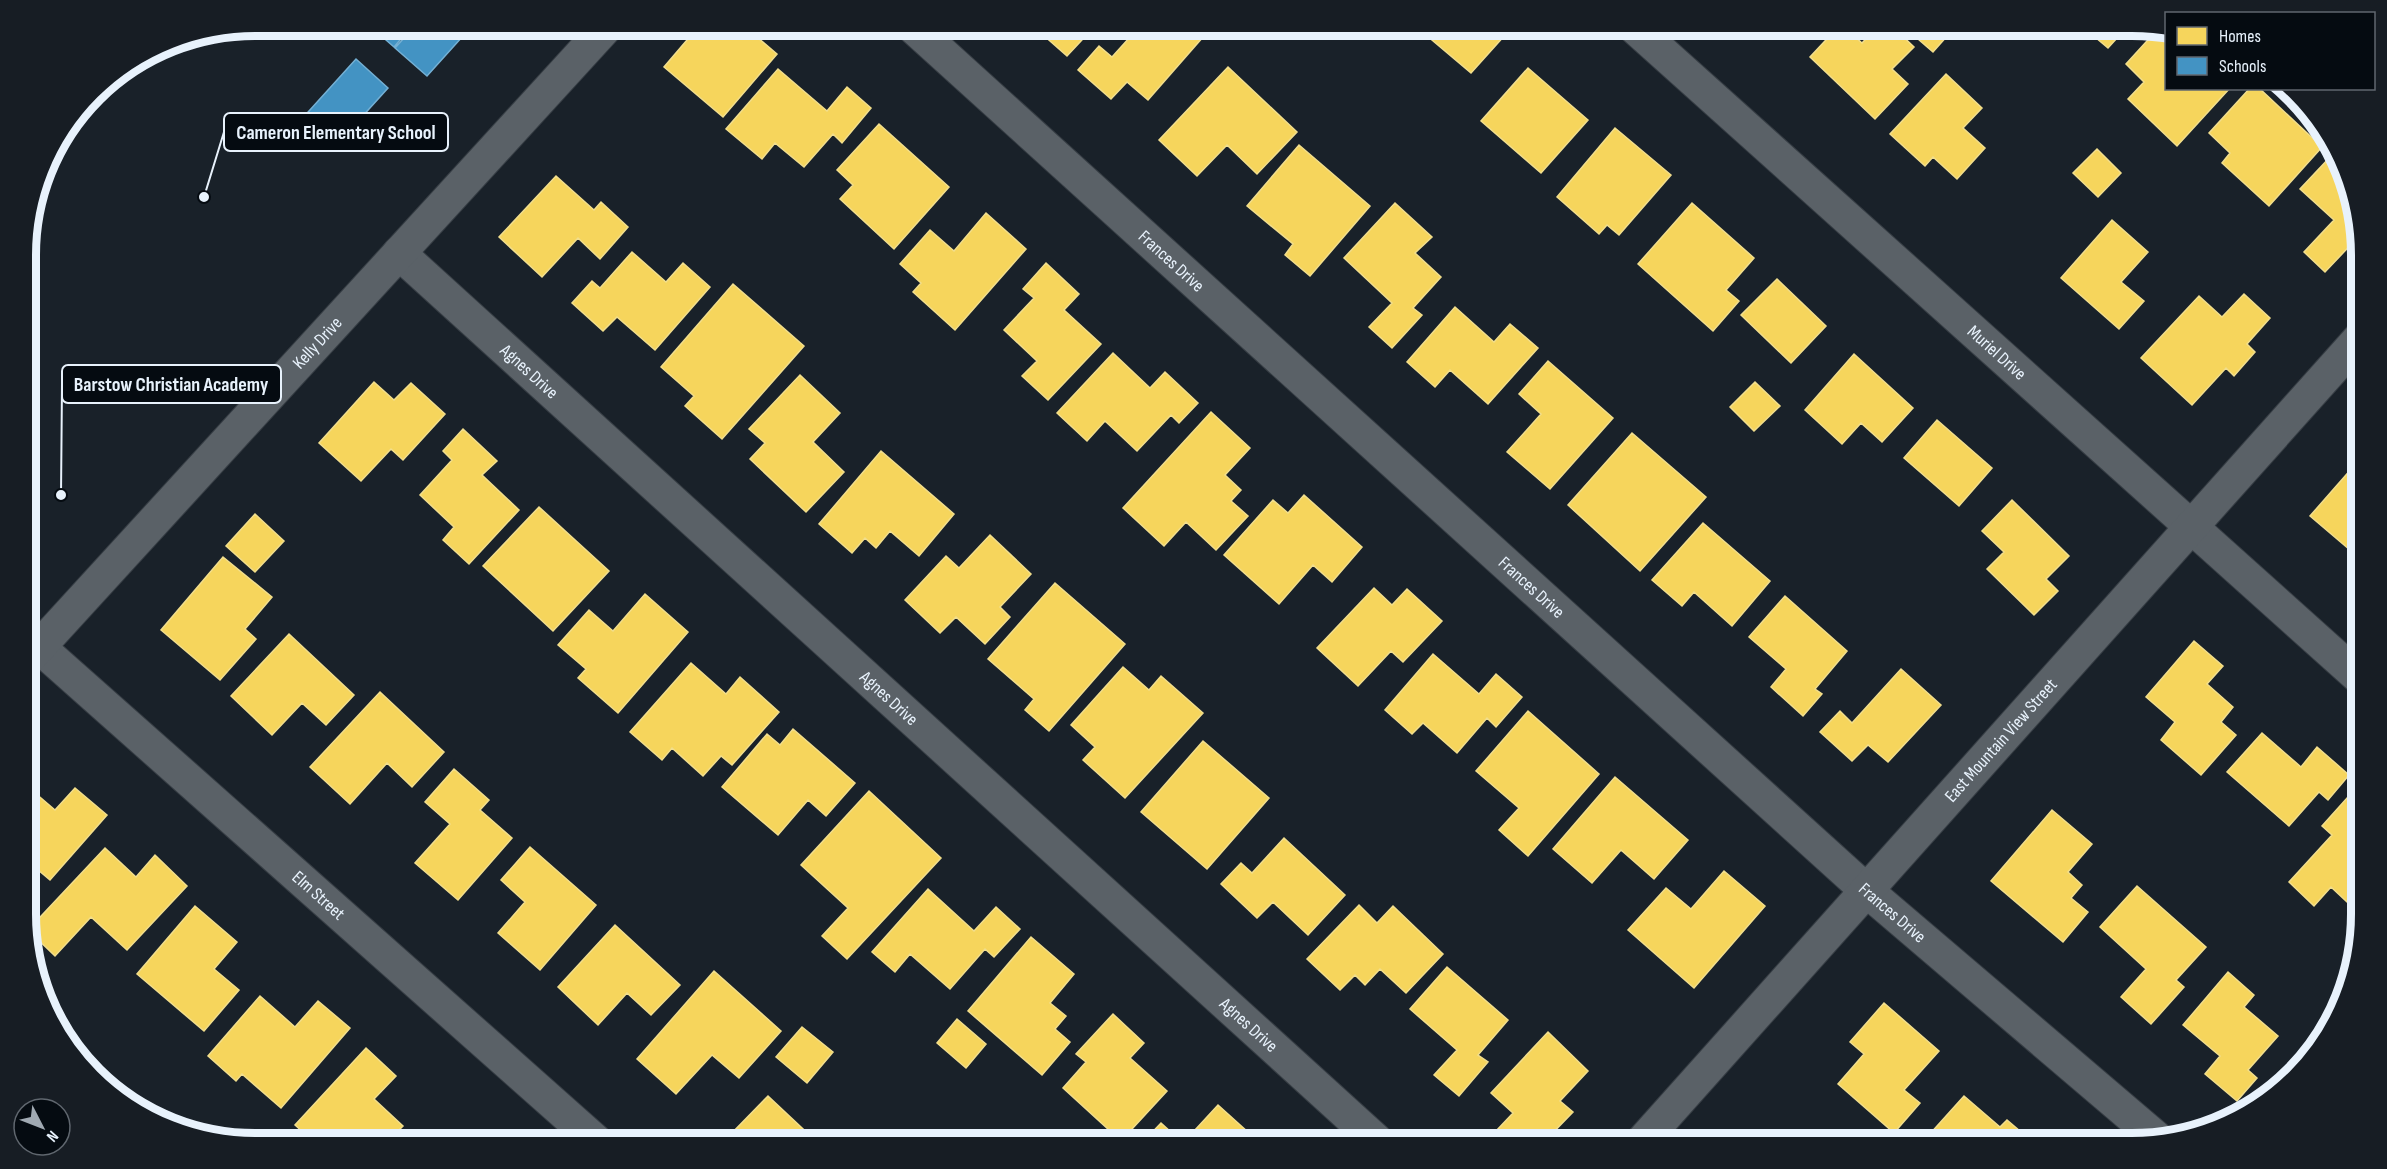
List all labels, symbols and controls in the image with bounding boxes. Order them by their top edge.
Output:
legend [2165,12,2375,90]
text: Homes [2219,26,2261,47]
text: Schools [2219,56,2266,77]
callout: Cameron Elementary School [224,113,448,151]
text: Cameron Elementary School [236,121,436,145]
street label: Frances Drive [1134,226,1209,296]
street label: Kelly Drive [288,312,346,373]
street label: Muriel Drive [1963,321,2031,384]
street label: Agnes Drive [495,339,563,403]
callout: Barstow Christian Academy [62,365,281,403]
text: Barstow Christian Academy [74,373,269,397]
street label: Frances Drive [1494,552,1569,622]
street label: Agnes Drive [855,666,922,730]
street label: East Mountain View Street [1940,674,2062,806]
street label: Elm Street [288,866,350,924]
street label: Frances Drive [1855,878,1930,947]
street label: Agnes Drive [1215,993,1282,1056]
north arrow [12,1097,72,1157]
text: N [42,1127,62,1146]

